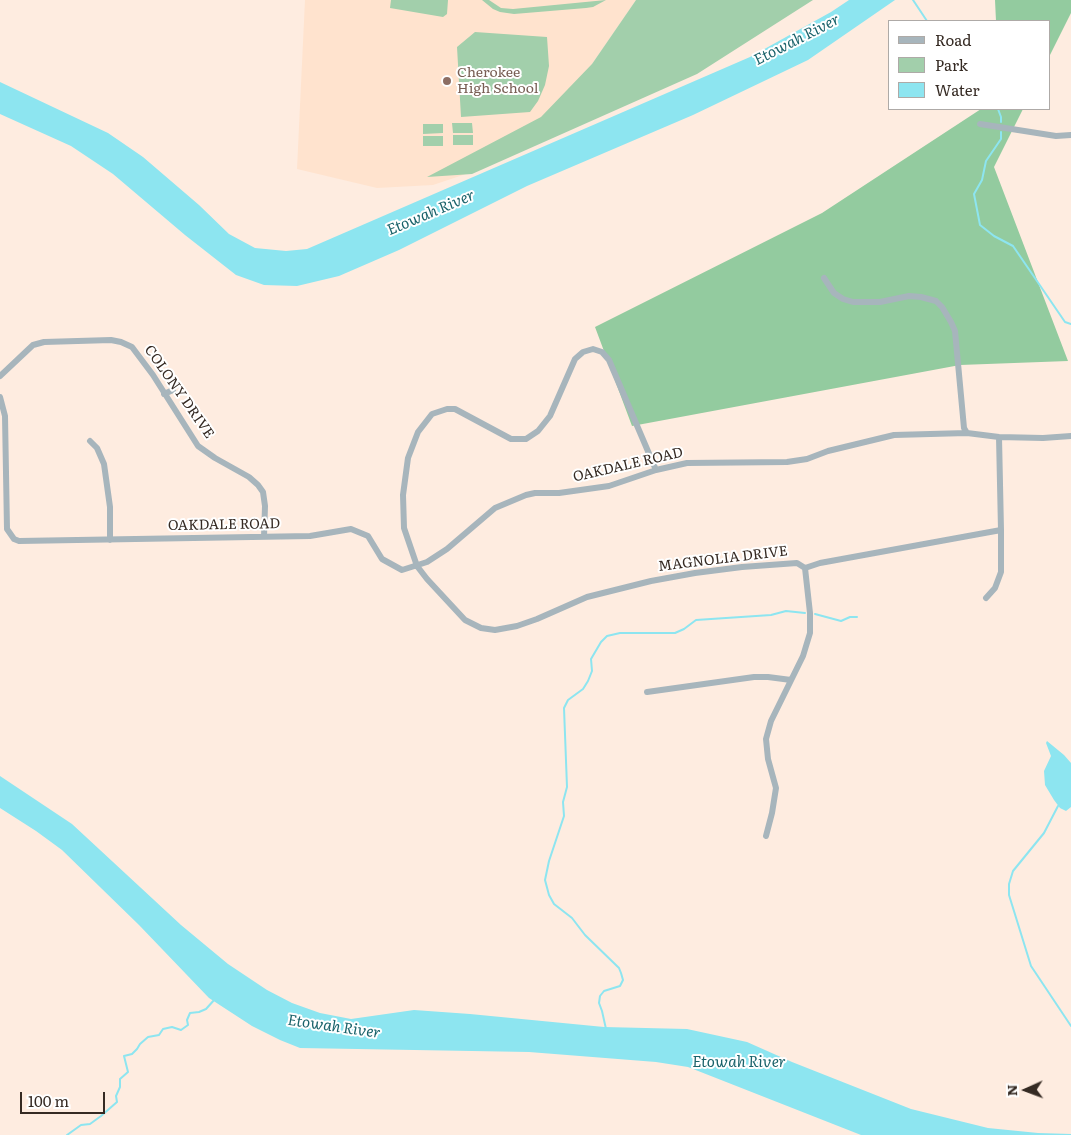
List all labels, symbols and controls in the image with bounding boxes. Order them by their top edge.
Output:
water label: Etowah River [751,11,843,69]
legend [888,20,1051,110]
text: Road [935,28,971,51]
text: Park [935,53,968,76]
place label: Cherokee High School [457,65,538,98]
marker: Cherokee High School [441,75,453,87]
text: Water [935,78,980,101]
water label: Etowah River [384,186,478,240]
street label: COLONY DRIVE [141,342,217,442]
street label: OAKDALE ROAD [571,444,685,486]
street label: OAKDALE ROAD [168,516,280,534]
street label: MAGNOLIA DRIVE [657,543,789,575]
water label: Etowah River [286,1012,382,1042]
water label: Etowah River [692,1054,786,1072]
north arrow [1001,1065,1051,1115]
scale bar [22,1082,108,1114]
text: N [1001,1084,1021,1097]
text: 100 m [28,1089,69,1112]

